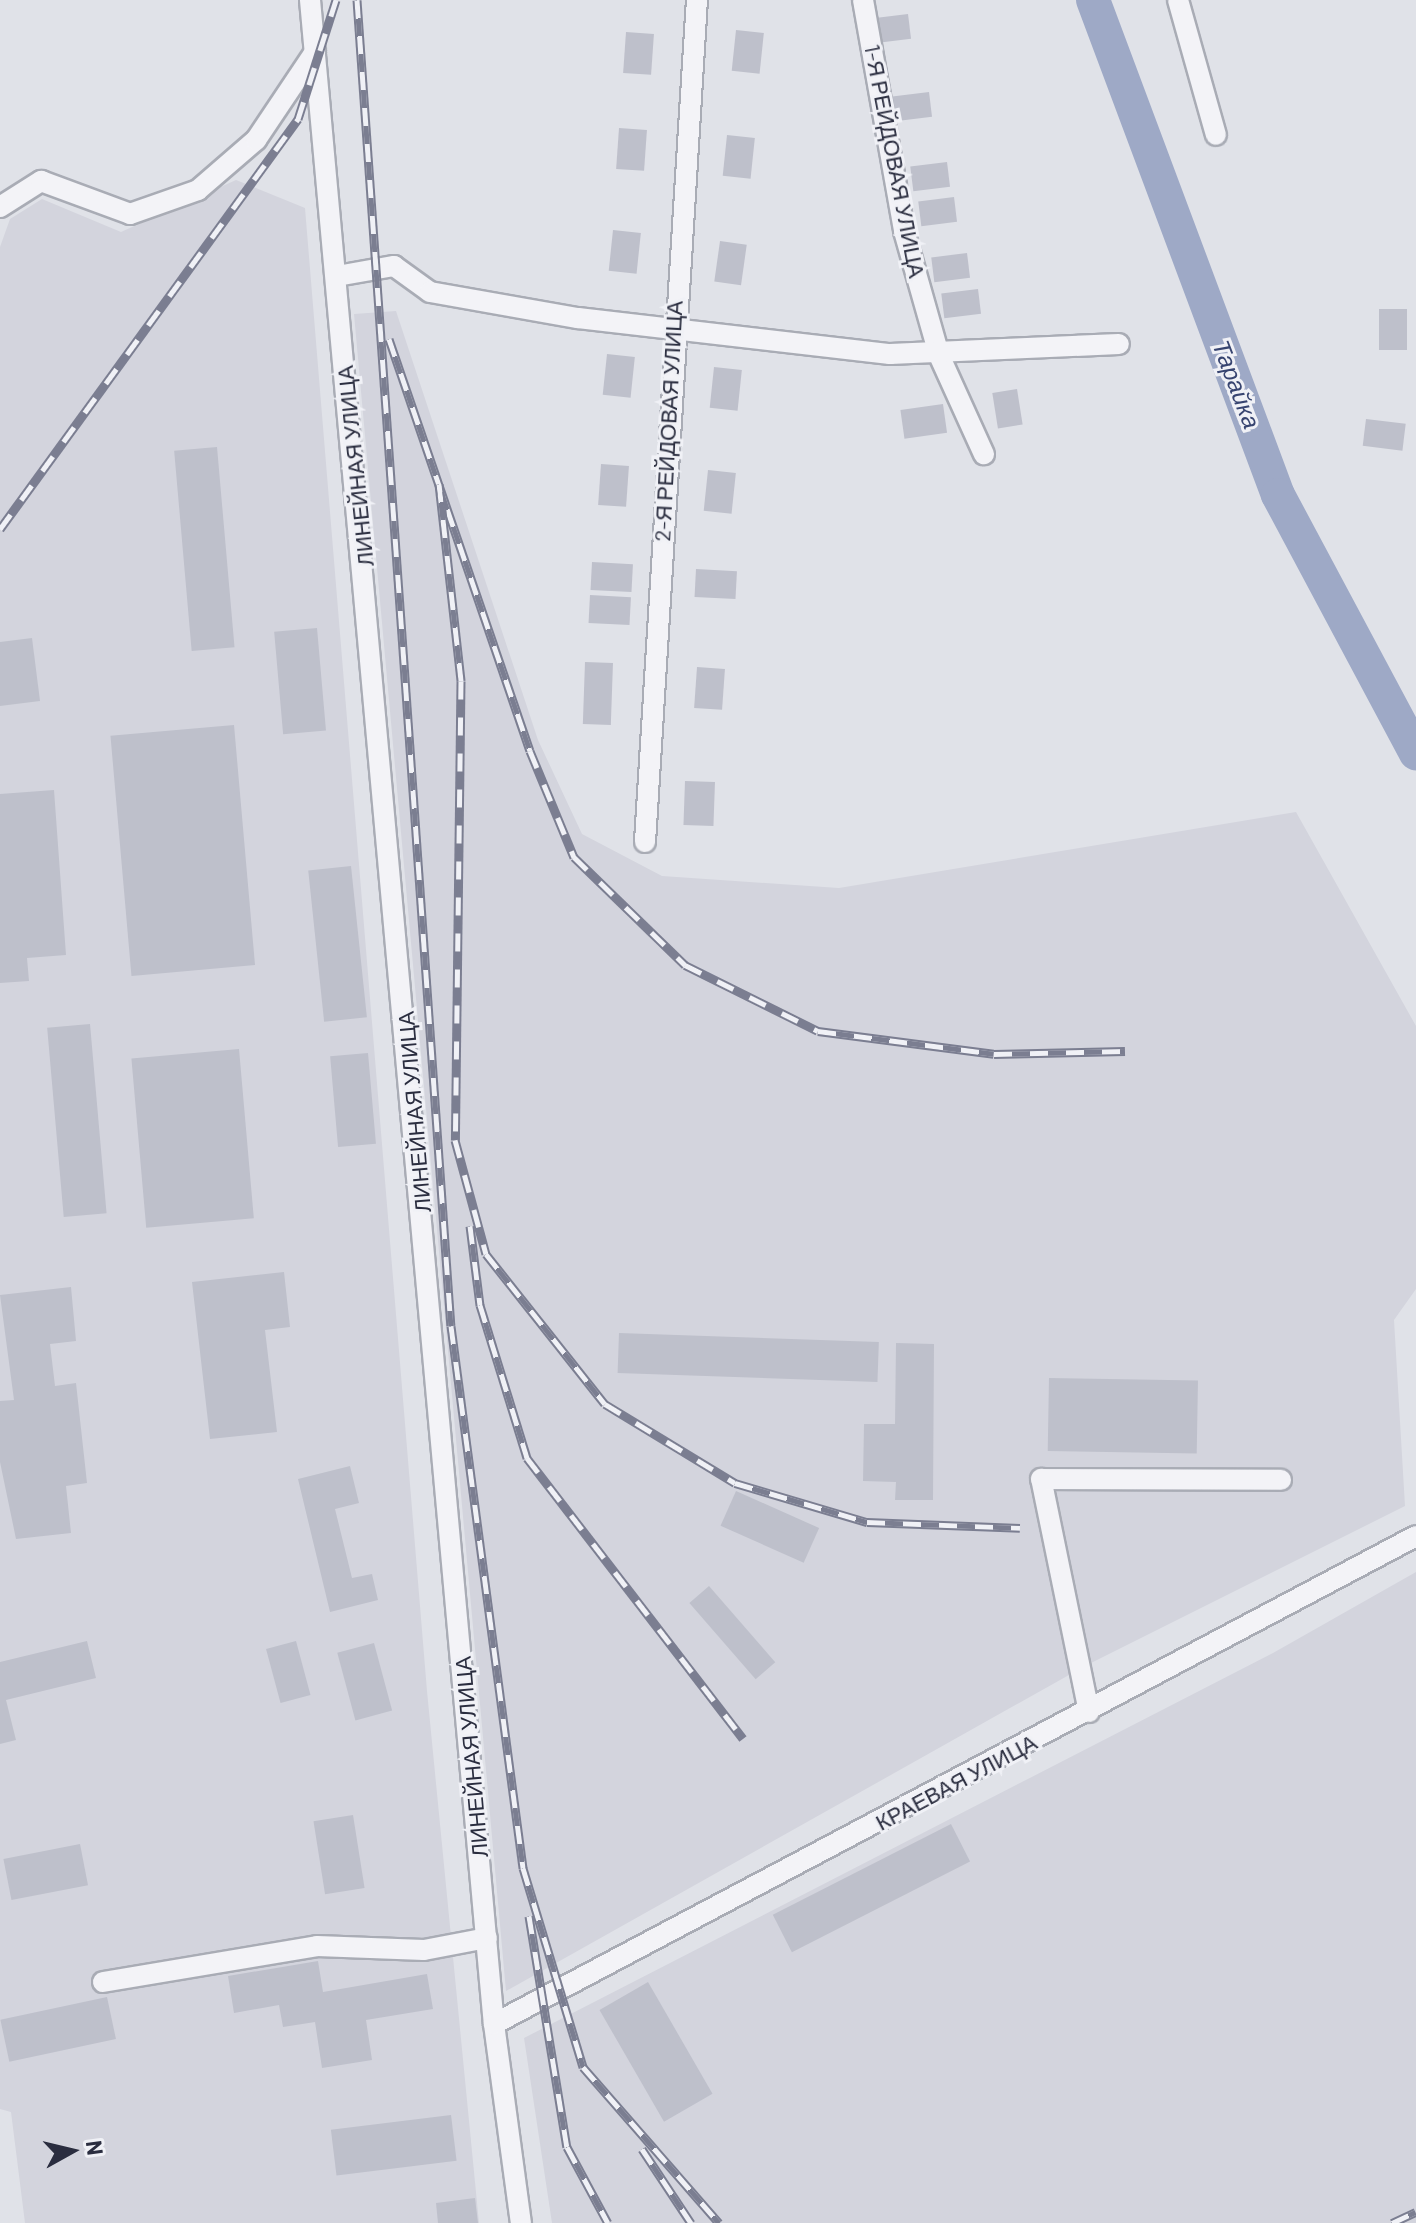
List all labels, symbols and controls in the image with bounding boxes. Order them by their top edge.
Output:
street label: 1-Я РЕЙДОВАЯ УЛИЦА [859,42,931,280]
street label: 2-Я РЕЙДОВАЯ УЛИЦА [649,300,687,542]
water label: Тарайка [1207,336,1267,432]
street label: ЛИНЕЙНАЯ УЛИЦА [331,364,379,568]
street label: ЛИНЕЙНАЯ УЛИЦА [392,1010,436,1214]
street label: ЛИНЕЙНАЯ УЛИЦА [449,1655,493,1859]
street label: КРАЕВАЯ УЛИЦА [871,1728,1041,1836]
north arrow [32,2111,112,2191]
text: N [82,2139,110,2157]

